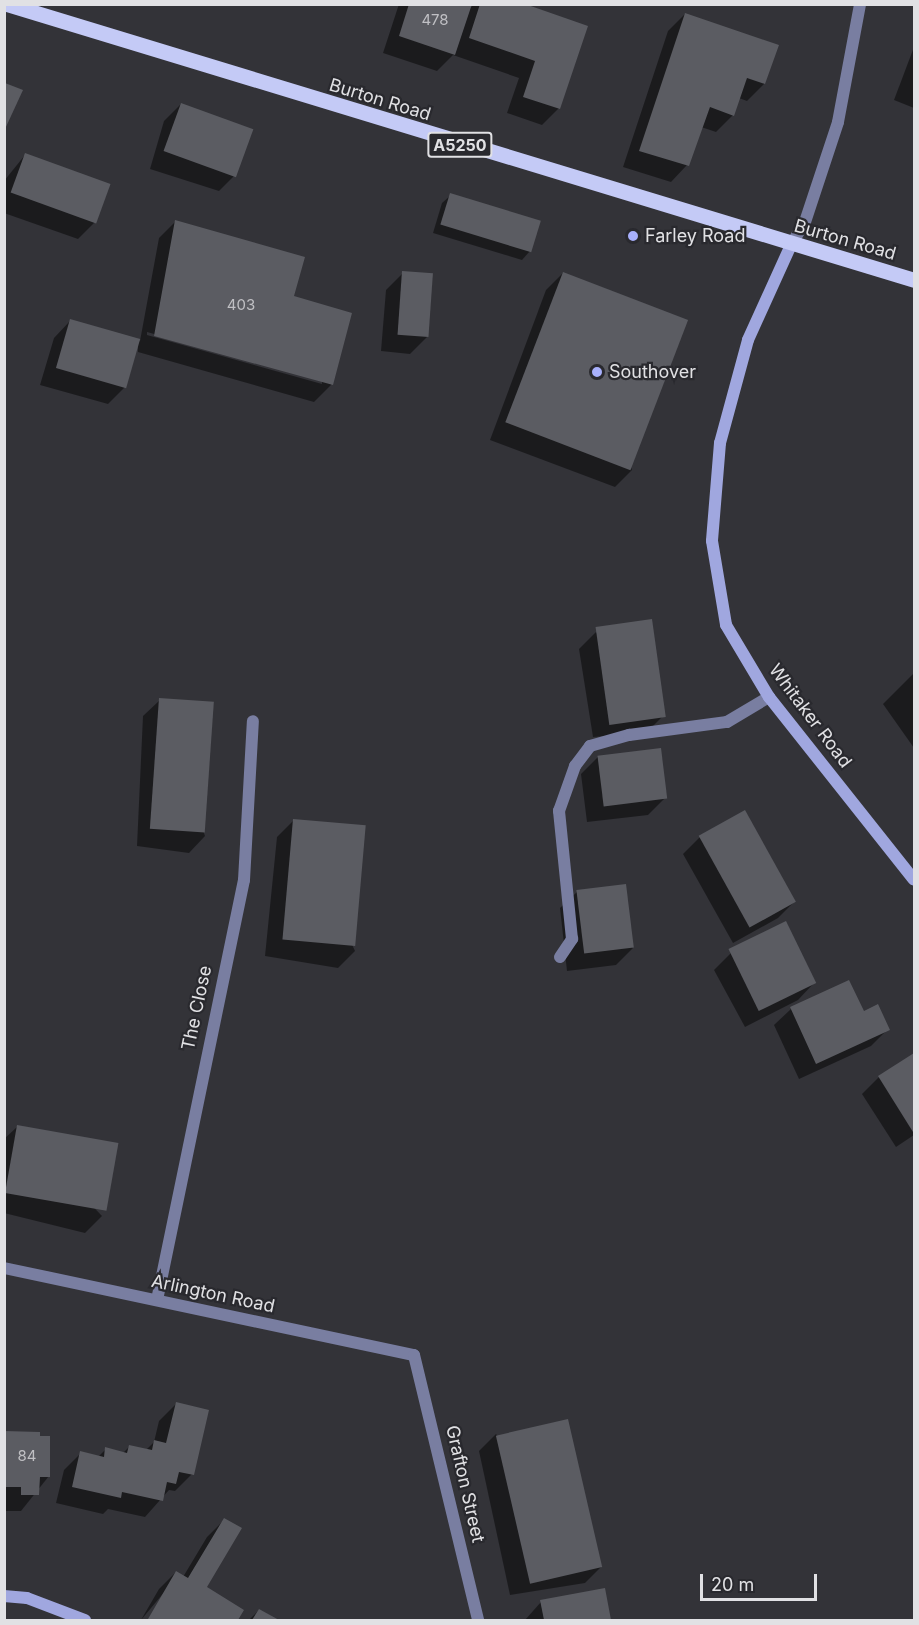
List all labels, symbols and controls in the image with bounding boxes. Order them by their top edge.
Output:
house number: 478 [421,11,449,29]
street label: Burton Road [327,74,433,126]
road number: A5250 [427,132,493,158]
street label: Burton Road [792,215,898,265]
place label: Farley Road [645,225,745,247]
marker: Farley Road [626,229,640,243]
house number: 403 [227,296,255,314]
place label: Southover [609,361,696,383]
marker: Southover [590,365,604,379]
street label: Whitaker Road [764,660,856,772]
street label: The Close [177,964,217,1052]
street label: Arlington Road [149,1270,277,1318]
street label: Grafton Street [441,1423,489,1545]
house number: 84 [18,1447,36,1465]
scale bar [703,1562,820,1600]
text: 20 m [711,1574,754,1595]

